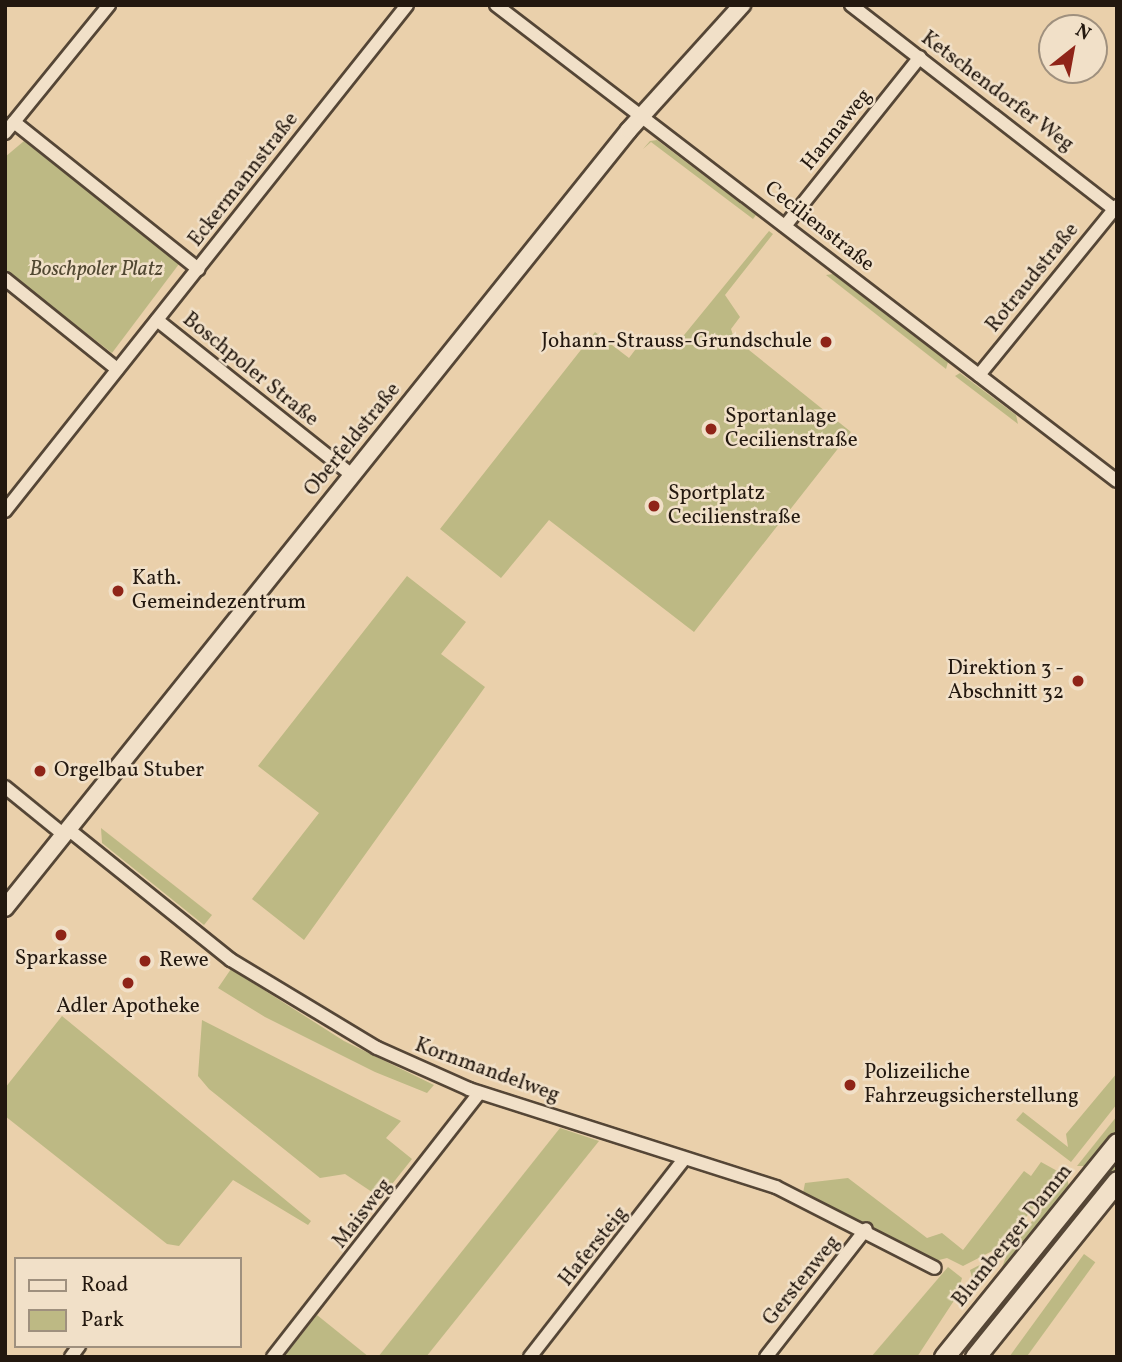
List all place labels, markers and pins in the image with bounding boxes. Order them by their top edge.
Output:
place label: Johann-Strauss-Grundschule [541,329,812,355]
marker: Johann-Strauss-Grundschule [818,334,834,350]
place label: Sportanlage Cecilienstraße [725,404,858,454]
marker: Sportanlage Cecilienstraße [703,421,719,437]
place label: Sportplatz Cecilienstraße [668,481,801,531]
marker: Sportplatz Cecilienstraße [646,498,662,514]
place label: Kath. Gemeindezentrum [132,566,306,616]
marker: Kath. Gemeindezentrum [110,583,126,599]
place label: Direktion 3 - Abschnitt 32 [947,656,1064,706]
marker: Direktion 3 - Abschnitt 32 [1070,673,1086,689]
place label: Orgelbau Stuber [54,758,204,784]
marker: Orgelbau Stuber [32,763,48,779]
marker: Sparkasse [53,927,69,943]
place label: Sparkasse [15,946,107,972]
place label: Rewe [159,948,209,974]
marker: Rewe [137,953,153,969]
marker: Adler Apotheke [120,975,136,991]
place label: Adler Apotheke [56,994,200,1020]
place label: Polizeiliche Fahrzeugsicherstellung [864,1060,1079,1110]
marker: Polizeiliche Fahrzeugsicherstellung [842,1077,858,1093]

